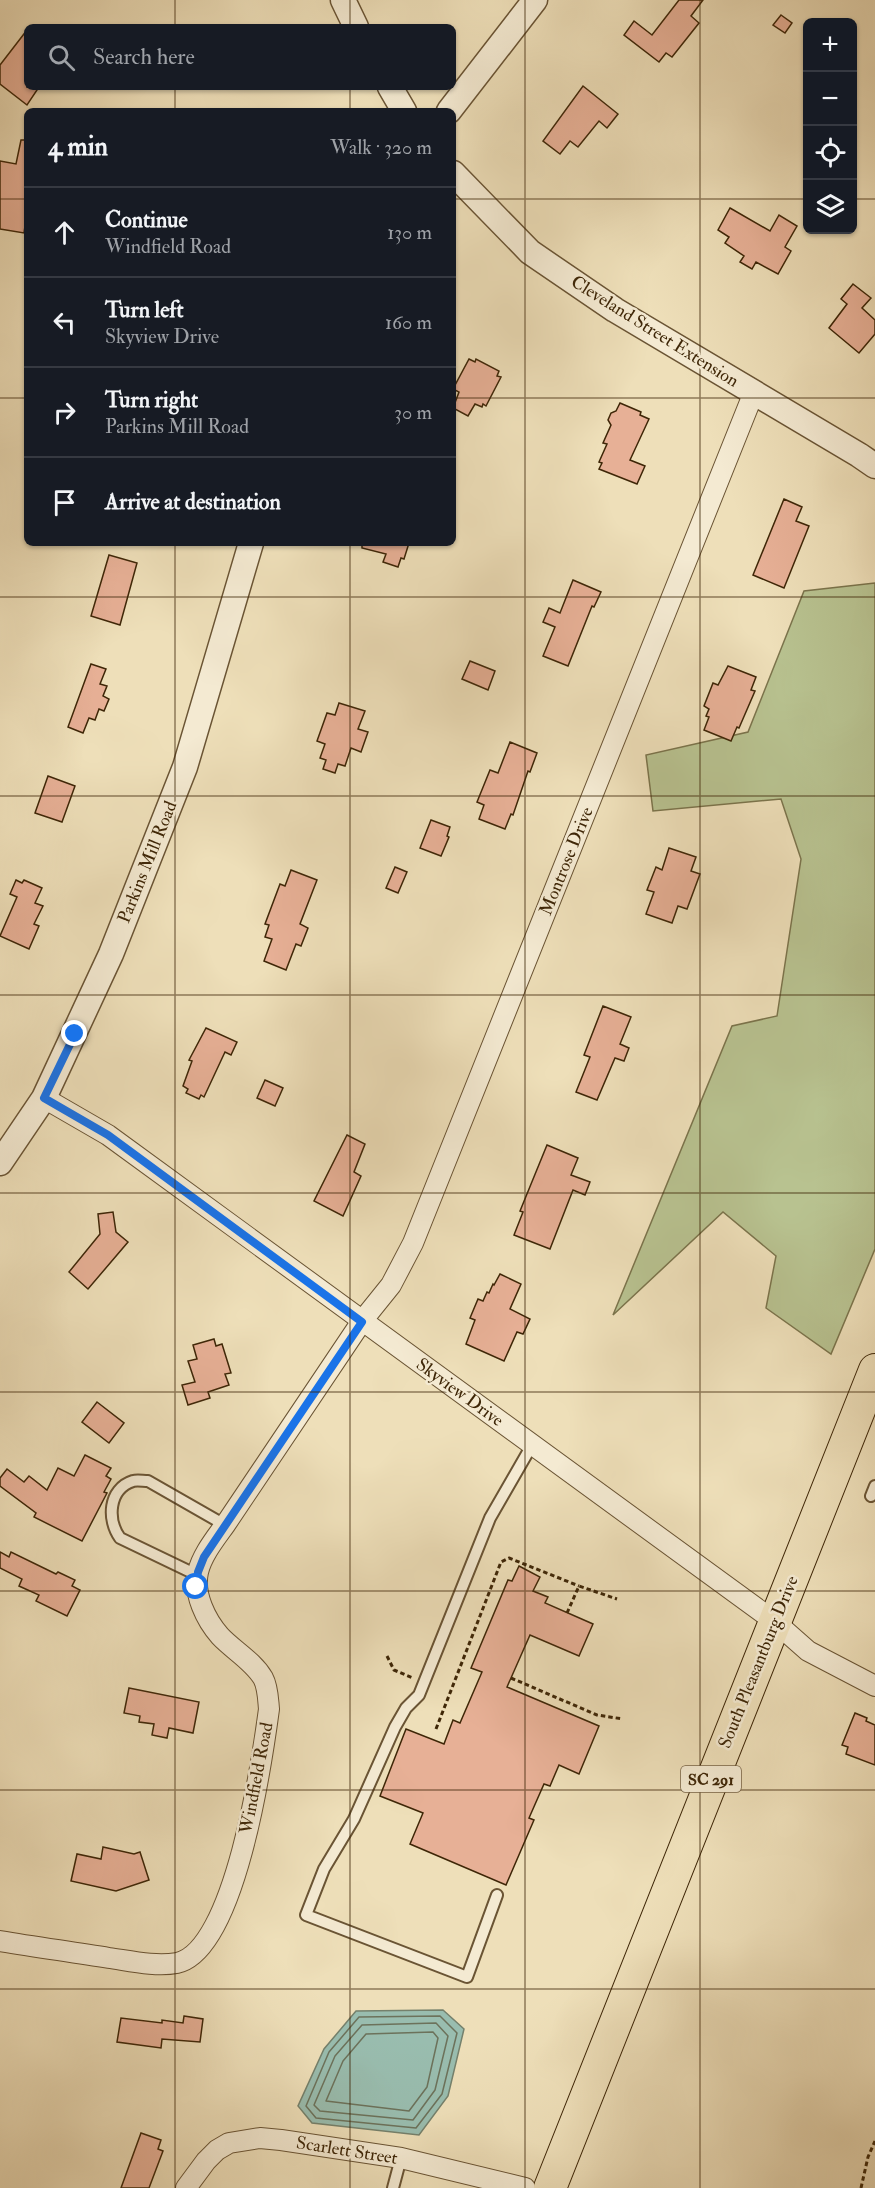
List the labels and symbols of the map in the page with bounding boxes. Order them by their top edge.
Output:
street label: Cleveland Street Extension [566,270,743,393]
street label: Parkins Mill Road [113,798,182,927]
street label: Montrose Drive [534,803,599,919]
route end [61,1020,87,1046]
street label: Skyview Drive [411,1353,508,1432]
street label: South Pleasantburg Drive [713,1572,804,1752]
route start [182,1573,208,1599]
street label: Windfield Road [234,1720,279,1837]
road number: SC 291 [681,1766,741,1792]
street label: Scarlett Street [295,2131,399,2170]

